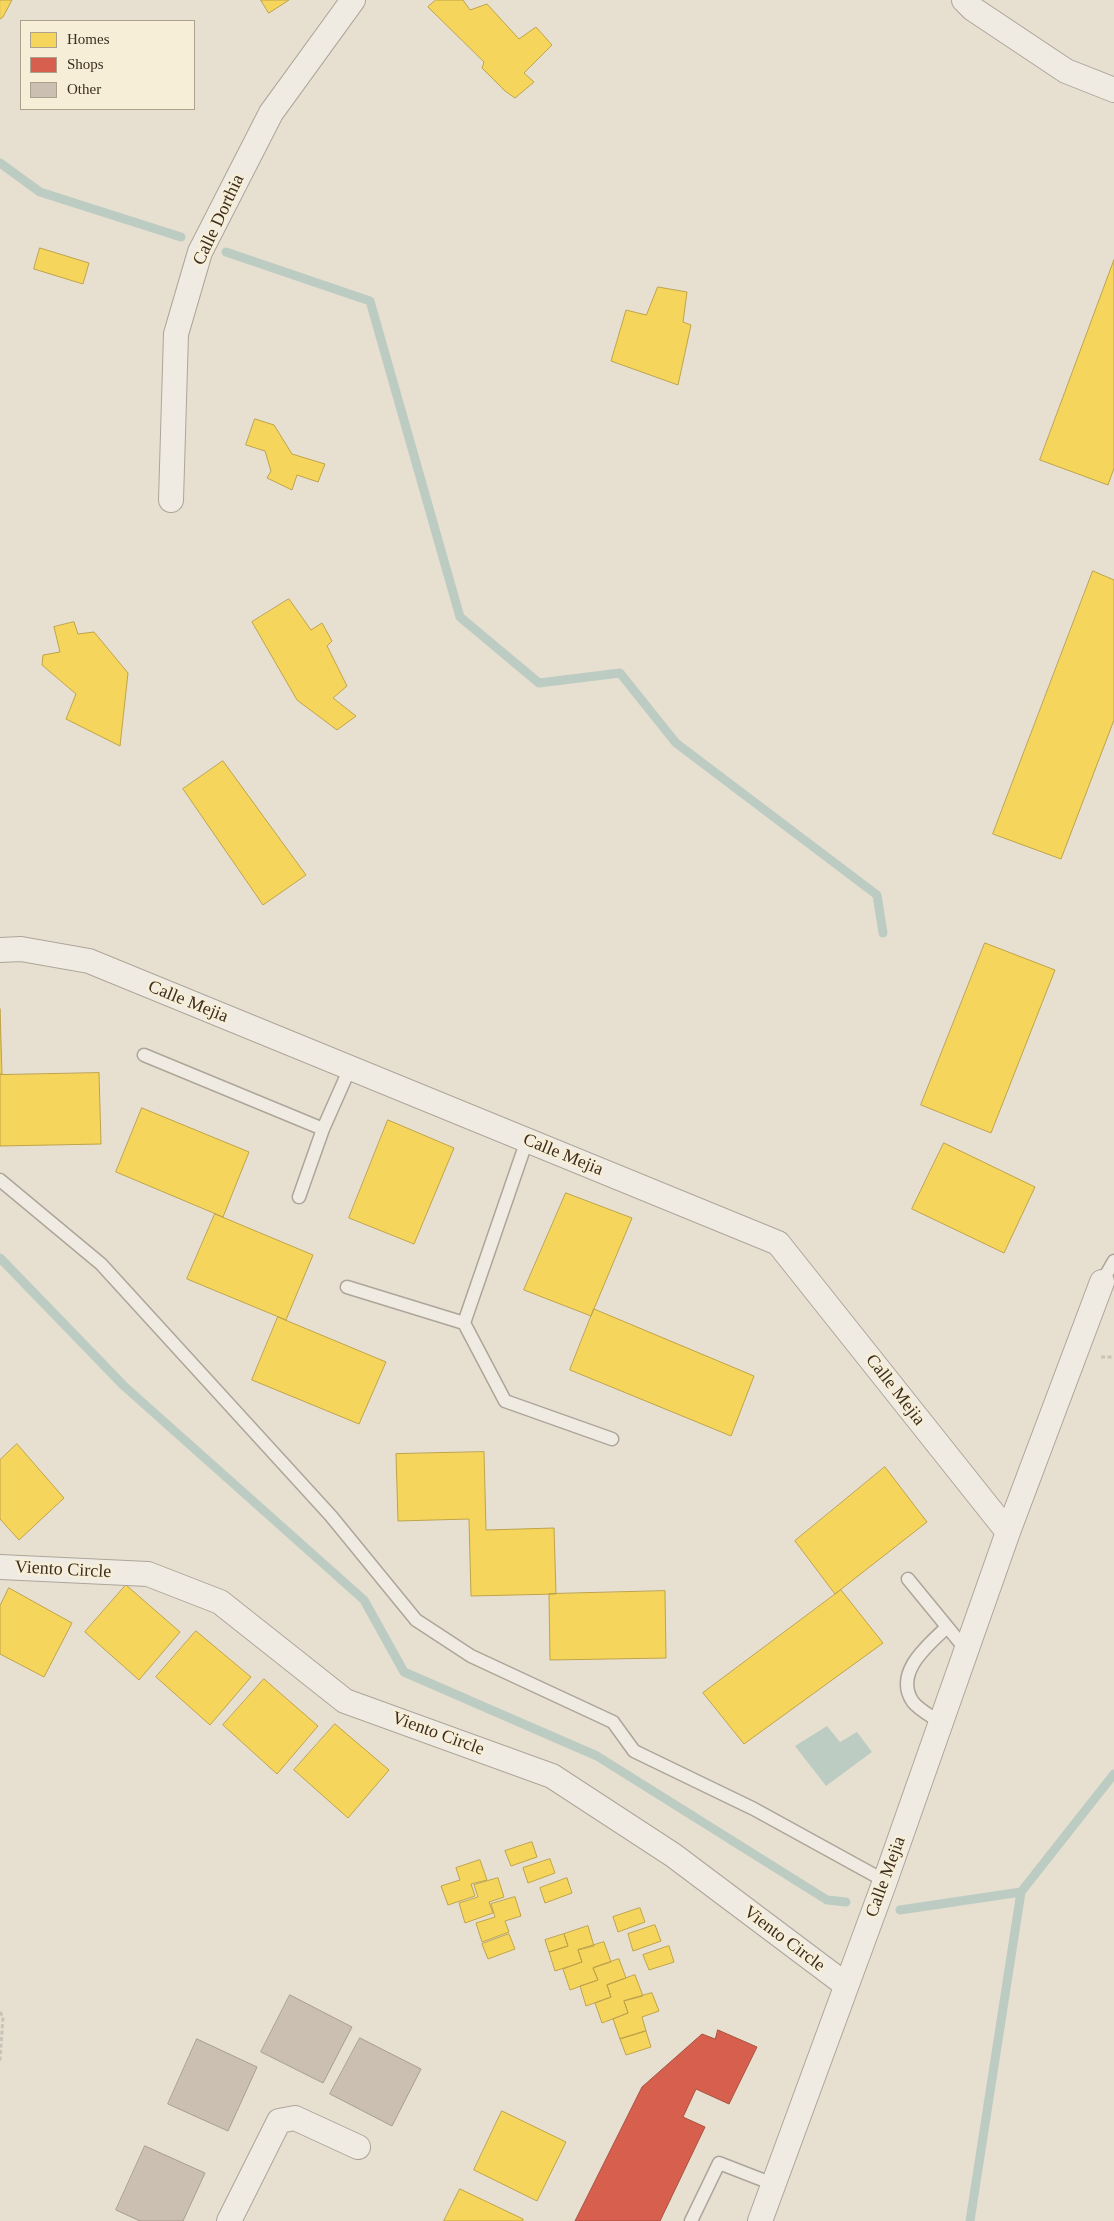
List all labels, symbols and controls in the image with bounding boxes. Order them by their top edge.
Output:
legend [20,20,195,110]
text: Homes [67,31,110,47]
text: Shops [67,56,104,72]
text: Other [67,81,101,97]
street label: Calle Dorthia [189,171,249,269]
street label: Calle Mejia [145,976,231,1028]
street label: Calle Mejia [520,1129,606,1181]
street label: Calle Mejia [860,1350,930,1430]
street label: Viento Circle [14,1557,112,1583]
street label: Viento Circle [389,1707,487,1761]
street label: Calle Mejia [861,1834,911,1920]
street label: Viento Circle [739,1901,829,1977]

